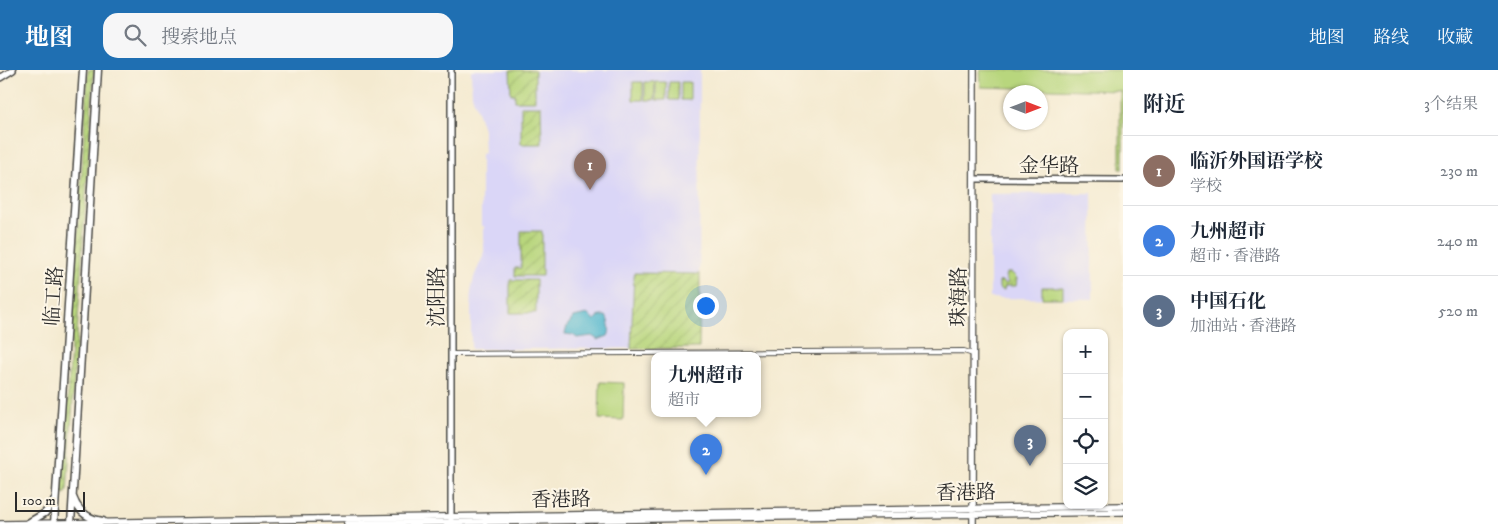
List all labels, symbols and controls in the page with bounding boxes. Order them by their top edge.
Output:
search box [103,13,453,58]
icon: search [121,21,149,49]
text: 地图 [25,23,73,53]
text: 搜索地点 [161,26,237,49]
text: 地图 [1309,27,1345,49]
text: 路线 [1373,27,1409,49]
text: 收藏 [1437,27,1473,49]
north arrow [1003,85,1048,130]
text: 附近 [1143,92,1185,118]
text: 3个结果 [1424,94,1478,114]
pin: 1 [574,149,606,190]
text: 临沂外国语学校 [1190,150,1323,173]
street label: 金华路 [1019,154,1079,179]
text: 1 [1156,161,1162,181]
text: 230 m [1440,161,1478,181]
text: 学校 [1190,176,1222,196]
text: 九州超市 [1190,220,1266,243]
text: 2 [1155,231,1163,251]
text: 240 m [1437,231,1478,251]
text: 超市 · 香港路 [1190,246,1281,266]
street label: 临工路 [40,265,69,327]
street label: 沈阳路 [425,267,450,327]
street label: 珠海路 [947,267,972,327]
text: 中国石化 [1190,290,1266,313]
your location [693,293,719,319]
text: 3 [1156,301,1162,321]
text: 520 m [1438,301,1478,321]
text: 加油站 · 香港路 [1190,316,1297,336]
map controls [1063,329,1108,509]
button: + [1063,329,1108,374]
popup [651,352,761,417]
text: 九州超市 [668,364,744,387]
button: − [1063,374,1108,419]
text: 超市 [668,390,700,410]
button: locate [1063,419,1108,464]
pin: 3 [1014,425,1046,466]
pin: 2 [690,434,722,475]
button: layers [1063,464,1108,509]
street label: 香港路 [936,480,996,507]
street label: 香港路 [531,487,591,514]
scale bar [15,489,85,512]
text: 100 m [22,492,56,510]

